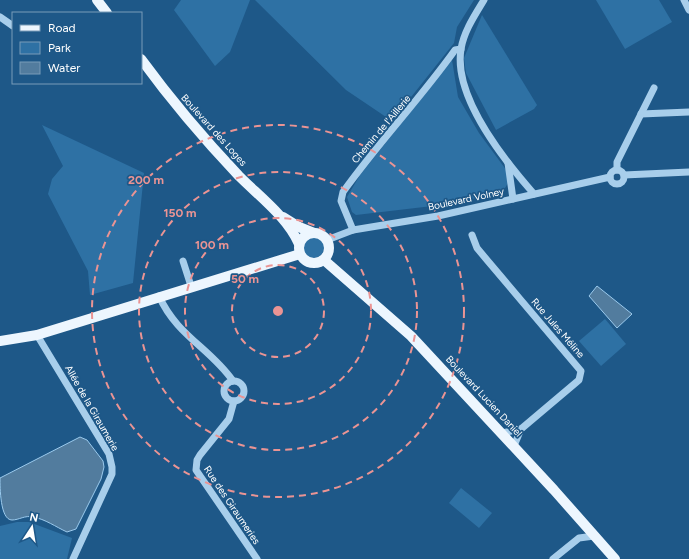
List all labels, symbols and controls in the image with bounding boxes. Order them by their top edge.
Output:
legend [12,12,142,84]
text: Road [48,21,76,35]
text: Park [48,41,71,55]
text: Water [48,61,80,75]
street label: Boulevard des Loges [178,91,250,169]
street label: Chemin de l'Aillerie [349,92,414,166]
text: 200 m [128,173,164,187]
street label: Boulevard Volney [427,184,506,213]
text: 150 m [163,206,197,220]
text: 100 m [195,238,229,252]
text: 50 m [231,272,259,286]
street label: Rue Jules Méline [529,296,588,361]
centre of rings [271,304,285,318]
street label: Boulevard Lucien Daniel [443,353,525,439]
street label: Allée de la Giraumerie [62,363,122,454]
street label: Rue des Giraumeries [201,463,263,547]
north arrow [12,507,52,547]
text: N [28,510,39,525]

